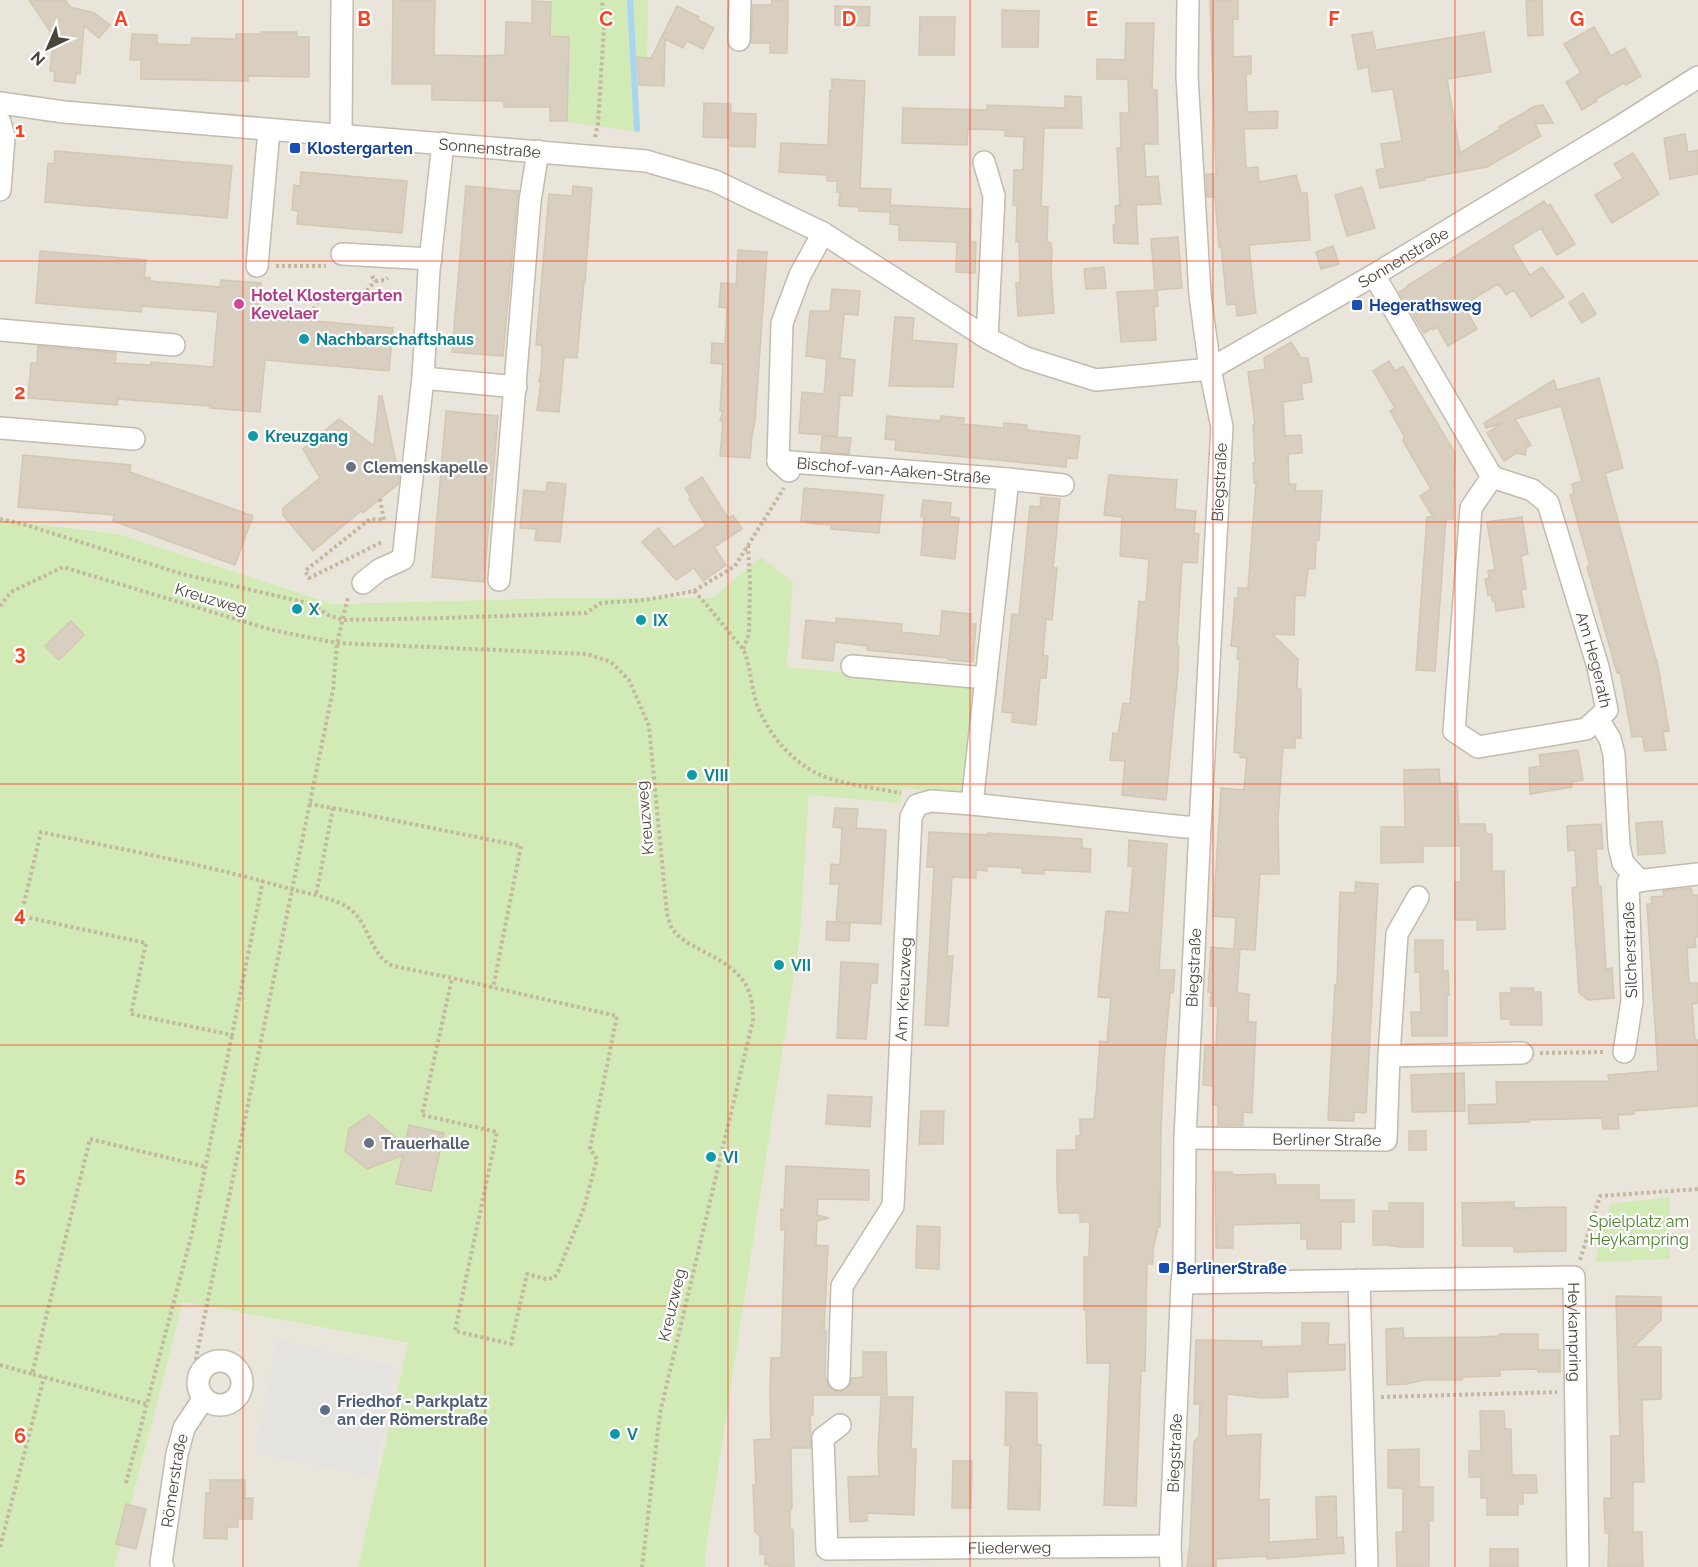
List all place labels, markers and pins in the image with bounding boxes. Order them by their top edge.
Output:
place label: Klostergarten [307,139,413,158]
marker: Klostergarten [288,141,302,155]
place label: Hotel Klostergarten Kevelaer [251,286,402,323]
place label: Hegerathsweg [1369,296,1482,315]
marker: Hotel Klostergarten Kevelaer [232,297,246,311]
marker: Hegerathsweg [1350,298,1364,312]
place label: Nachbarschaftshaus [316,330,474,349]
marker: Nachbarschaftshaus [297,332,311,346]
place label: Kreuzgang [265,427,348,446]
marker: Kreuzgang [246,429,260,443]
place label: Clemenskapelle [363,458,489,477]
marker: Clemenskapelle [344,460,358,474]
place label: X [308,600,320,619]
marker: X [290,602,304,616]
place label: IX [653,611,669,630]
marker: IX [634,613,648,627]
place label: VIII [704,766,729,785]
marker: VIII [685,768,699,782]
place label: VII [791,956,811,975]
marker: VII [772,958,786,972]
place label: Trauerhalle [381,1134,470,1153]
marker: Trauerhalle [362,1136,376,1150]
place label: VI [723,1148,738,1167]
marker: VI [704,1150,718,1164]
place label: BerlinerStraße [1176,1259,1287,1278]
marker: BerlinerStraße [1157,1261,1171,1275]
place label: Friedhof - Parkplatz an der Römerstraße [337,1392,488,1429]
marker: Friedhof - Parkplatz an der Römerstraße [318,1403,332,1417]
place label: V [627,1425,638,1444]
marker: V [608,1427,622,1441]

